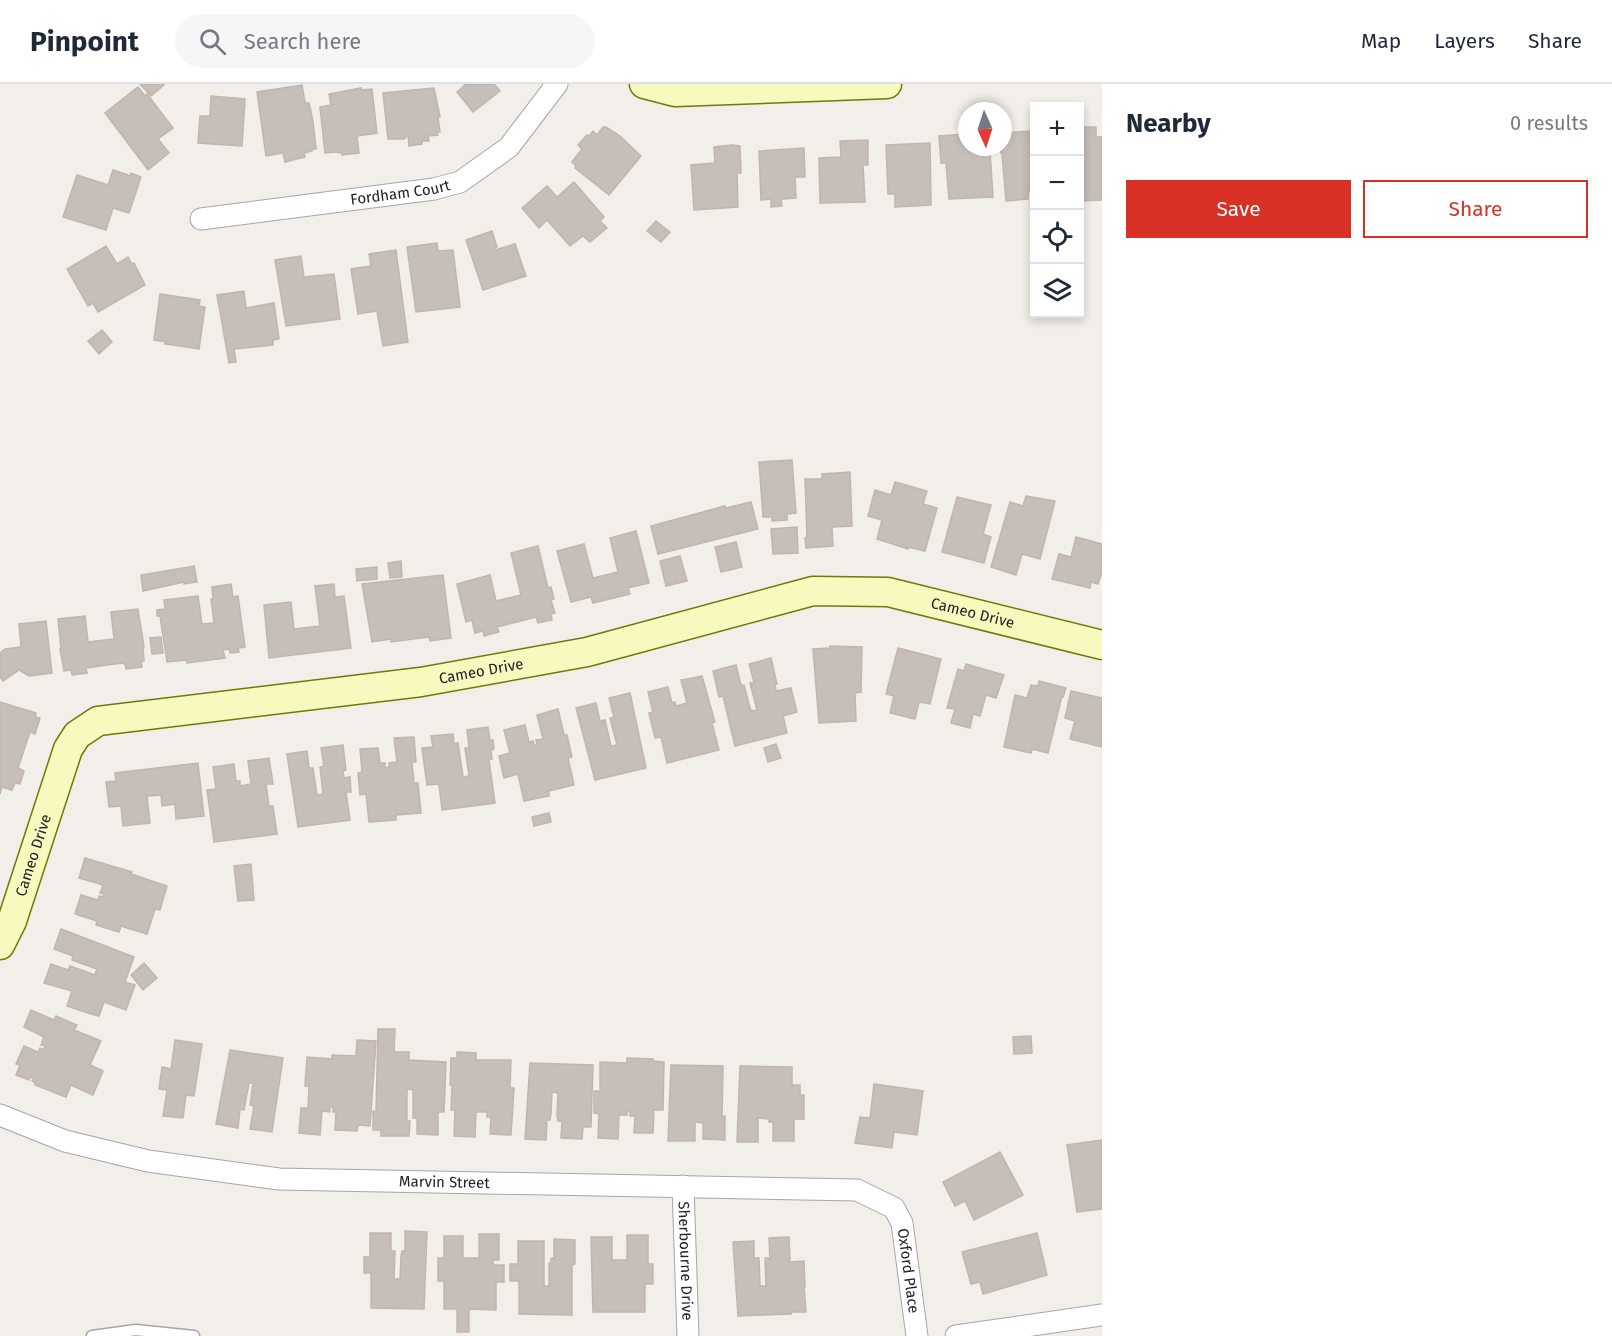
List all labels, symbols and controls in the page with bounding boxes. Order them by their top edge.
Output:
search box [175,14,595,68]
text: Pinpoint [30,25,139,58]
icon: search [196,25,229,58]
text: Search here [244,28,361,55]
text: Map [1361,28,1401,54]
text: Layers [1434,28,1495,54]
text: Share [1528,28,1582,54]
north arrow [958,102,1012,156]
map controls [1030,102,1084,318]
button: + [1030,102,1084,156]
text: Nearby [1126,108,1211,139]
text: 0 results [1510,111,1588,135]
button: − [1030,156,1084,210]
street label: Fordham Court [349,176,453,209]
button: Save [1126,180,1351,238]
button: Share [1363,180,1588,238]
button: locate [1030,210,1084,264]
button: layers [1030,264,1084,318]
street label: Cameo Drive [929,594,1016,632]
street label: Cameo Drive [437,655,525,688]
street label: Cameo Drive [12,812,55,899]
street label: Marvin Street [399,1172,490,1192]
street label: Sherbourne Drive [675,1201,696,1321]
street label: Oxford Place [894,1227,923,1314]

